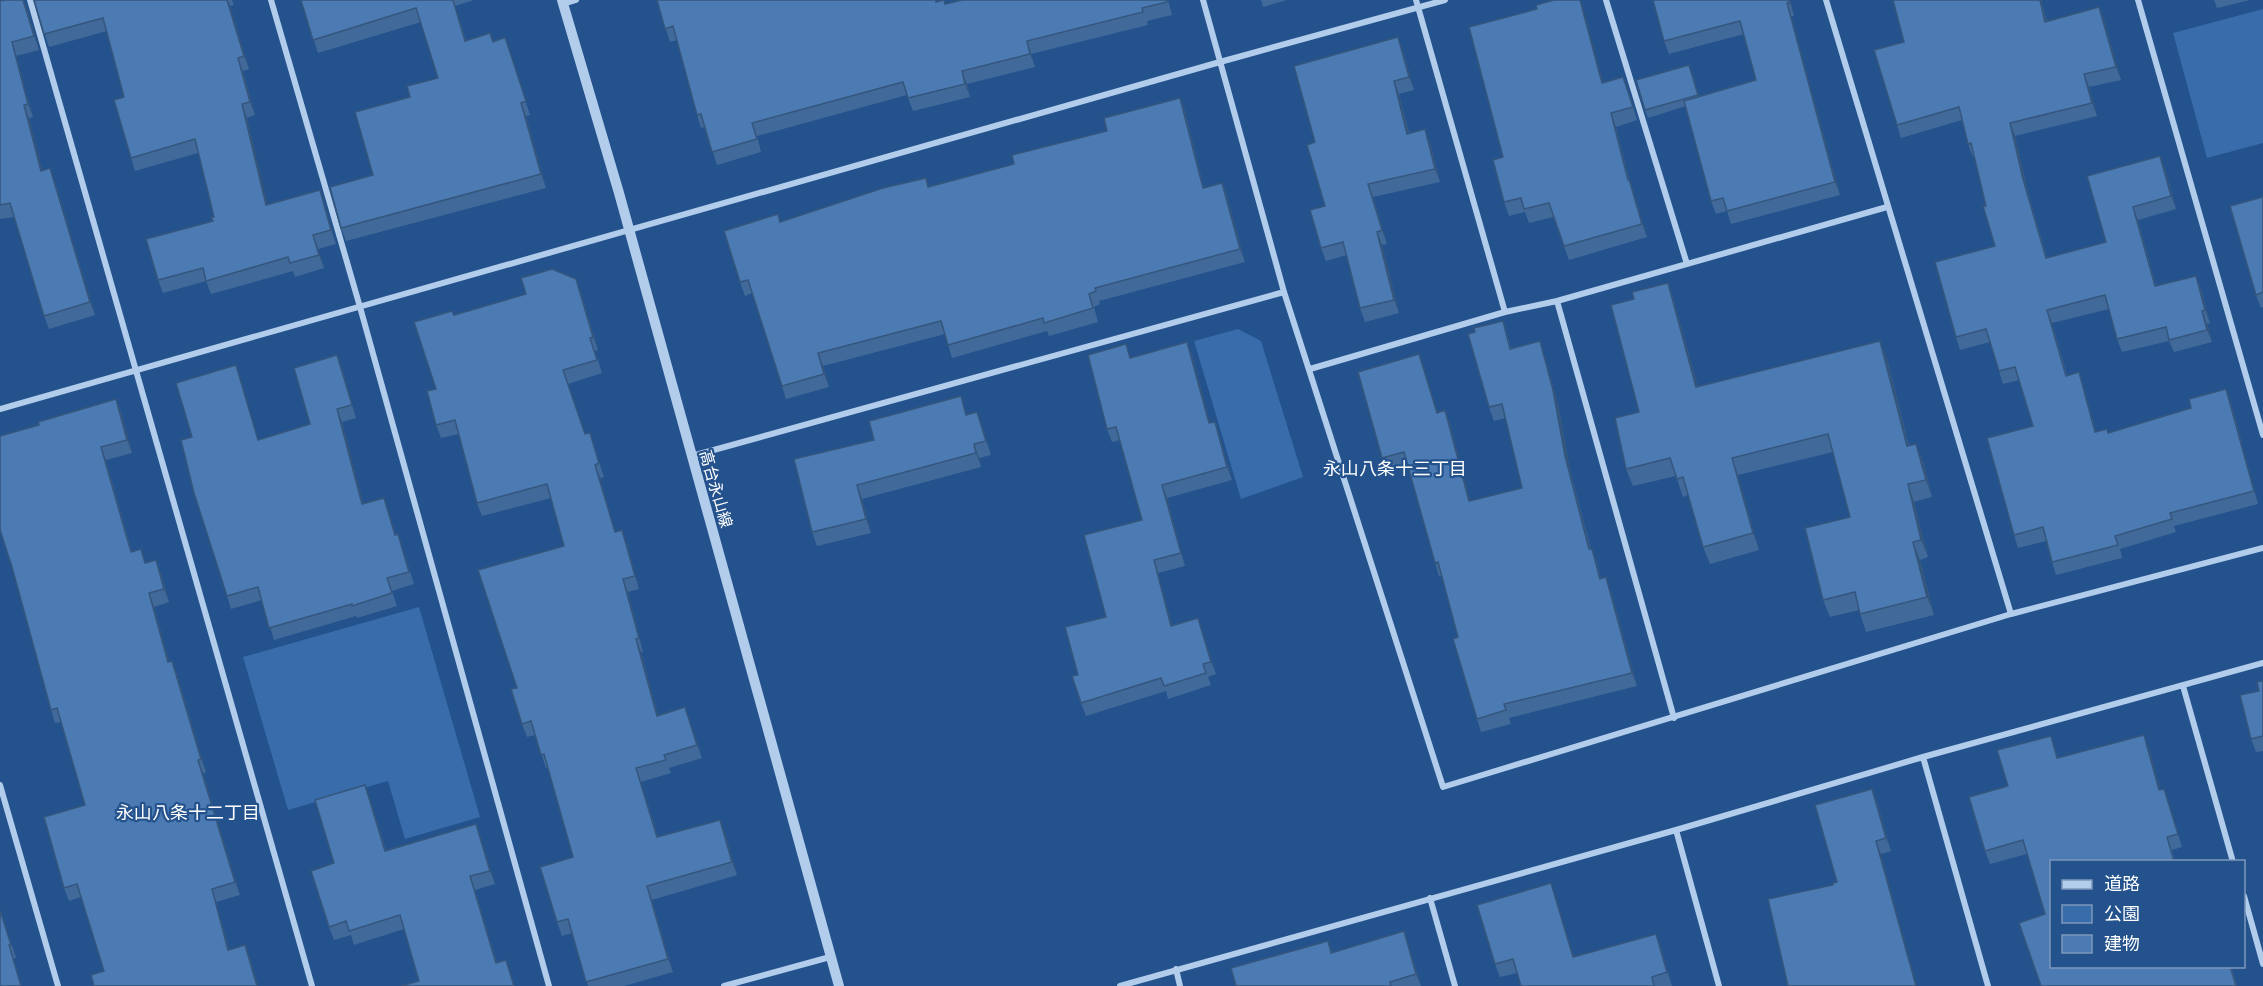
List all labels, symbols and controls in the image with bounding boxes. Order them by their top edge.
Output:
street label: 高台永山線 [696,448,736,530]
district label: 永山八条十三丁目 [1323,458,1467,480]
district label: 永山八条十二丁目 [116,802,260,824]
legend [2050,860,2245,968]
text: 道路 [2104,873,2140,895]
text: 公園 [2104,903,2140,925]
text: 建物 [2104,933,2140,955]

